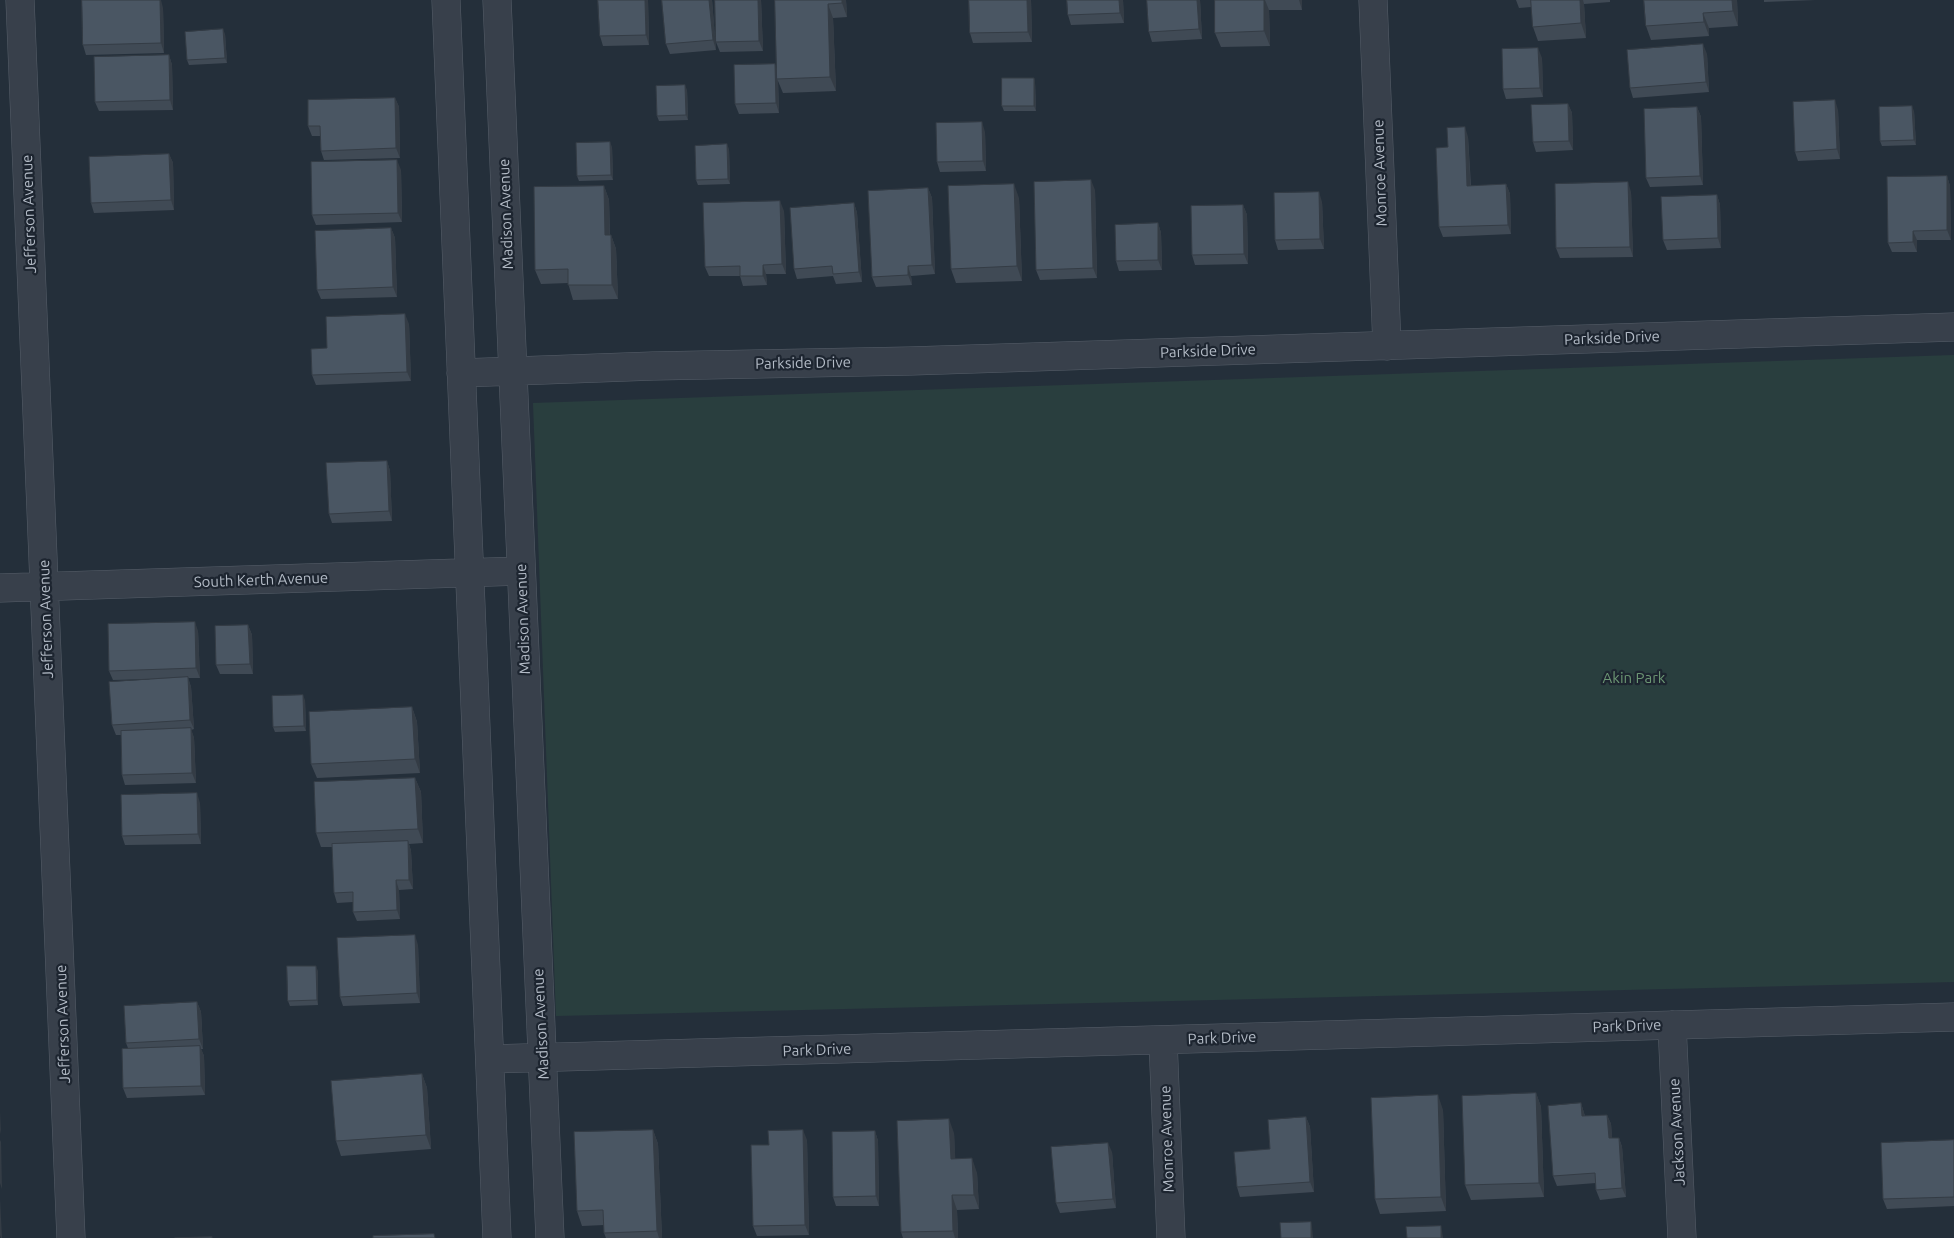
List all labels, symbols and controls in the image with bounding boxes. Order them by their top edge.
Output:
street label: Monroe Avenue [1369,119,1391,227]
street label: Jefferson Avenue [18,154,40,274]
street label: Madison Avenue [495,158,517,270]
street label: Parkside Drive [1564,327,1660,349]
street label: Parkside Drive [1160,340,1256,362]
street label: Parkside Drive [755,353,851,373]
street label: Jefferson Avenue [35,559,57,679]
street label: Madison Avenue [512,563,534,675]
street label: South Kerth Avenue [194,569,328,591]
park label: Akin Park [1603,669,1665,687]
street label: Jefferson Avenue [52,964,74,1084]
street label: Madison Avenue [529,968,553,1080]
street label: Park Drive [1592,1016,1662,1036]
street label: Park Drive [1187,1028,1257,1048]
street label: Park Drive [782,1040,852,1060]
street label: Jackson Avenue [1665,1078,1689,1186]
street label: Monroe Avenue [1156,1085,1178,1193]

